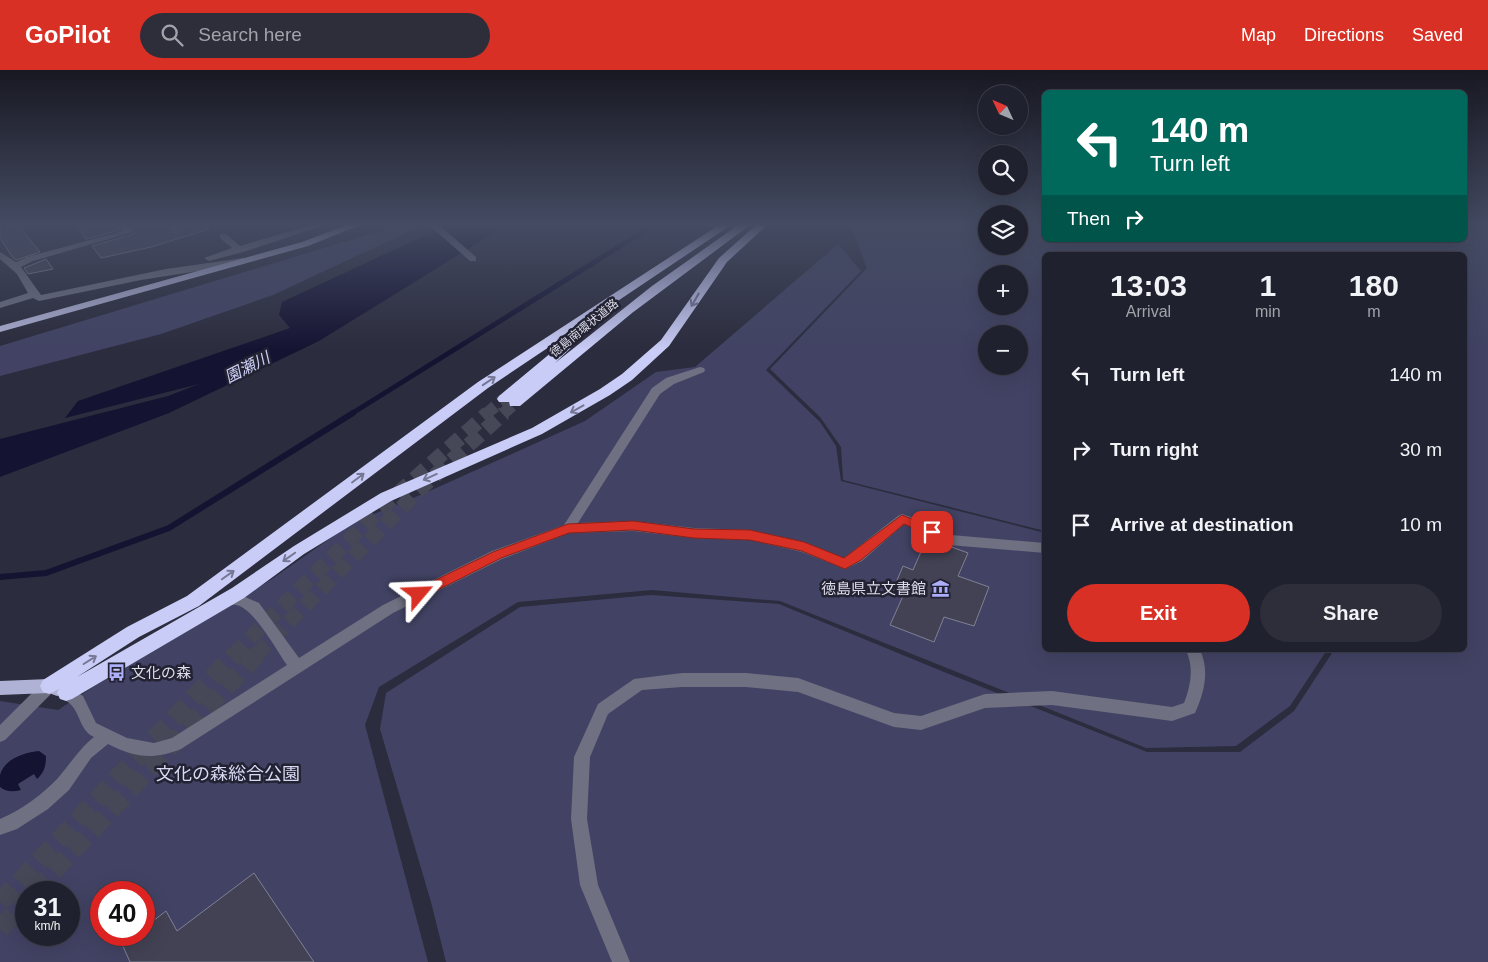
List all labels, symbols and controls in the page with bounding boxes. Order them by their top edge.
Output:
search box [140,13,490,58]
text: GoPilot [25,21,110,48]
icon: search [158,21,186,49]
text: Search here [198,24,302,45]
text: Map [1241,25,1276,45]
text: Directions [1304,25,1384,45]
text: Saved [1412,25,1463,45]
north arrow [978,85,1028,135]
map controls [978,85,1028,375]
icon: left [1067,110,1132,175]
text: 140 m [1150,110,1249,149]
button: search [978,145,1028,195]
text: Turn left [1150,151,1230,176]
button: layers [978,205,1028,255]
icon: right [1120,205,1148,233]
text: Then [1067,208,1110,229]
button: + [978,265,1028,315]
text: 13:03 [1110,269,1187,302]
text: 1 [1259,269,1276,302]
text: 180 [1349,269,1399,302]
one-way arrow [690,292,700,307]
street label: 徳島南環状道路 [547,296,621,360]
text: Arrival [1126,303,1171,320]
text: min [1255,303,1281,320]
text: m [1367,303,1380,320]
button: − [978,325,1028,375]
water label: 園瀬川 [222,348,274,386]
icon: left [1067,361,1095,389]
text: Turn left [1110,364,1185,385]
text: 140 m [1389,364,1442,385]
one-way arrow [482,376,496,386]
one-way arrow [571,404,585,414]
icon: right [1067,436,1095,464]
text: Turn right [1110,439,1198,460]
text: 30 m [1400,439,1442,460]
one-way arrow [423,472,438,482]
one-way arrow [351,473,365,483]
pin [911,511,953,553]
icon: arrive [1067,511,1095,539]
text: Arrive at destination [1110,514,1294,535]
text: 10 m [1400,514,1442,535]
icon: arrive [918,518,946,546]
one-way arrow [282,552,296,562]
position arrow [392,567,444,619]
one-way arrow [221,570,234,581]
museum icon: 徳島県立文書館 [930,579,950,599]
place label: 徳島県立文書館 [821,580,926,597]
button: Exit [1067,584,1250,642]
button: Share [1260,584,1442,642]
one-way arrow [82,655,96,665]
bus stop icon: 文化の森 [107,663,127,683]
place label: 文化の森 [131,664,191,681]
park label: 文化の森総合公園 [156,764,300,784]
speed limit sign: 40 [90,881,155,946]
text: 31 [34,893,61,921]
text: km/h [34,919,61,933]

